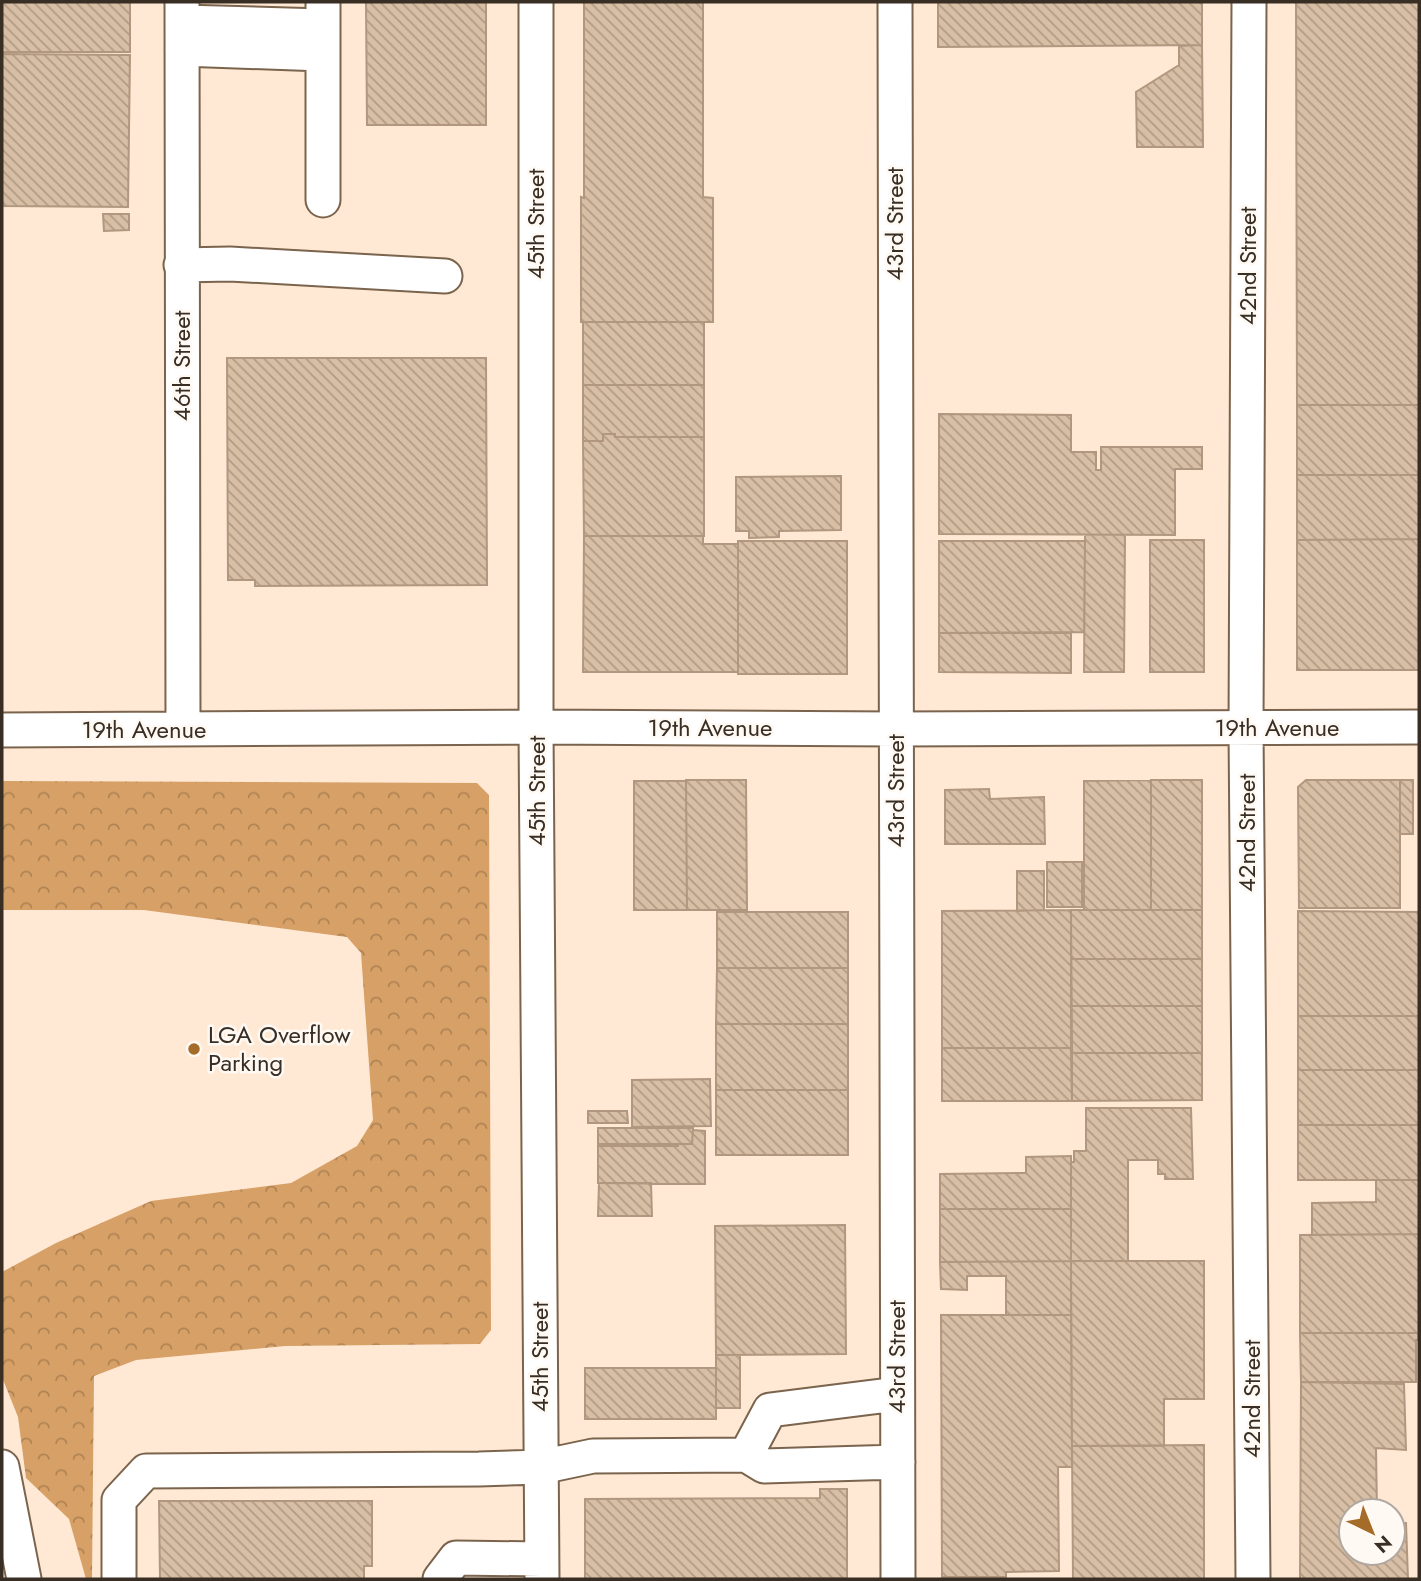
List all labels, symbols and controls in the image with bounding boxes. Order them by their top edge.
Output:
street label: 43rd Street [877,167,912,281]
street label: 45th Street [518,169,553,279]
street label: 42nd Street [1230,207,1265,325]
street label: 46th Street [164,310,199,421]
street label: 19th Avenue [648,710,772,745]
street label: 19th Avenue [1215,710,1339,745]
street label: 19th Avenue [82,712,206,747]
street label: 43rd Street [878,734,913,848]
street label: 45th Street [519,736,554,846]
street label: 42nd Street [1229,774,1264,892]
place label: LGA Overflow Parking [208,1017,351,1080]
marker: LGA Overflow Parking [186,1041,202,1057]
street label: 43rd Street [879,1300,914,1414]
street label: 45th Street [522,1302,557,1412]
street label: 42nd Street [1234,1340,1269,1458]
north arrow [1337,1497,1407,1567]
text: N [1369,1529,1398,1559]

